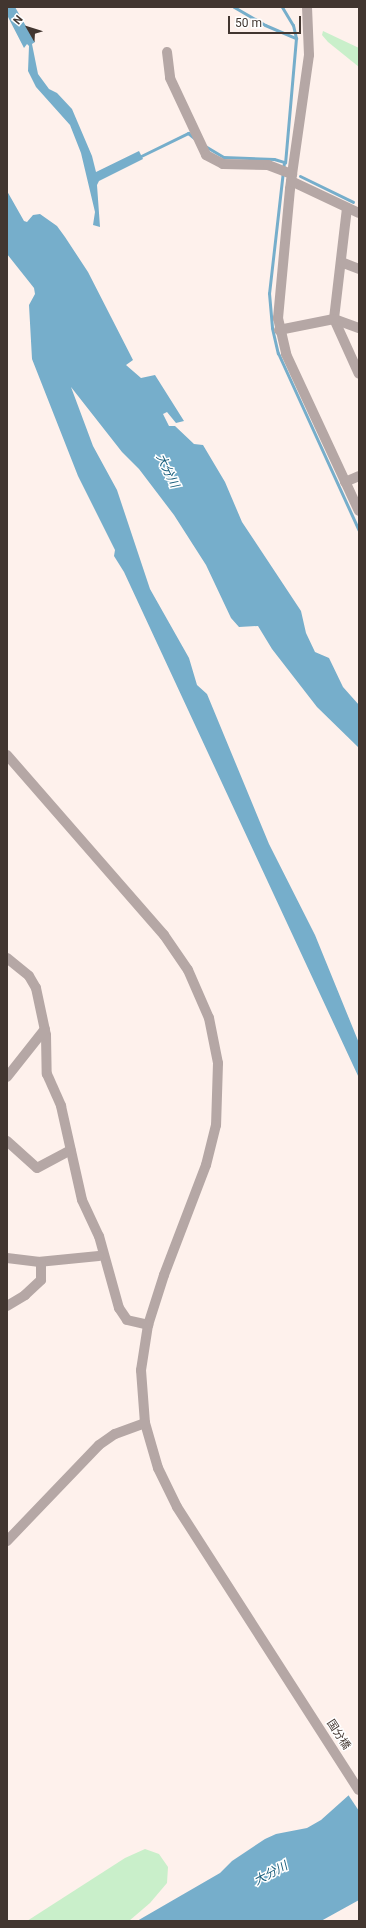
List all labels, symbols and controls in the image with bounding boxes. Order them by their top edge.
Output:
north arrow [8,8,48,48]
scale bar [230,8,303,34]
text: N [11,13,26,27]
text: 50 m [235,16,262,30]
water label: 大分川 [153,452,181,490]
street label: 国分橋 [323,1718,353,1752]
water label: 大分川 [252,1859,290,1889]

